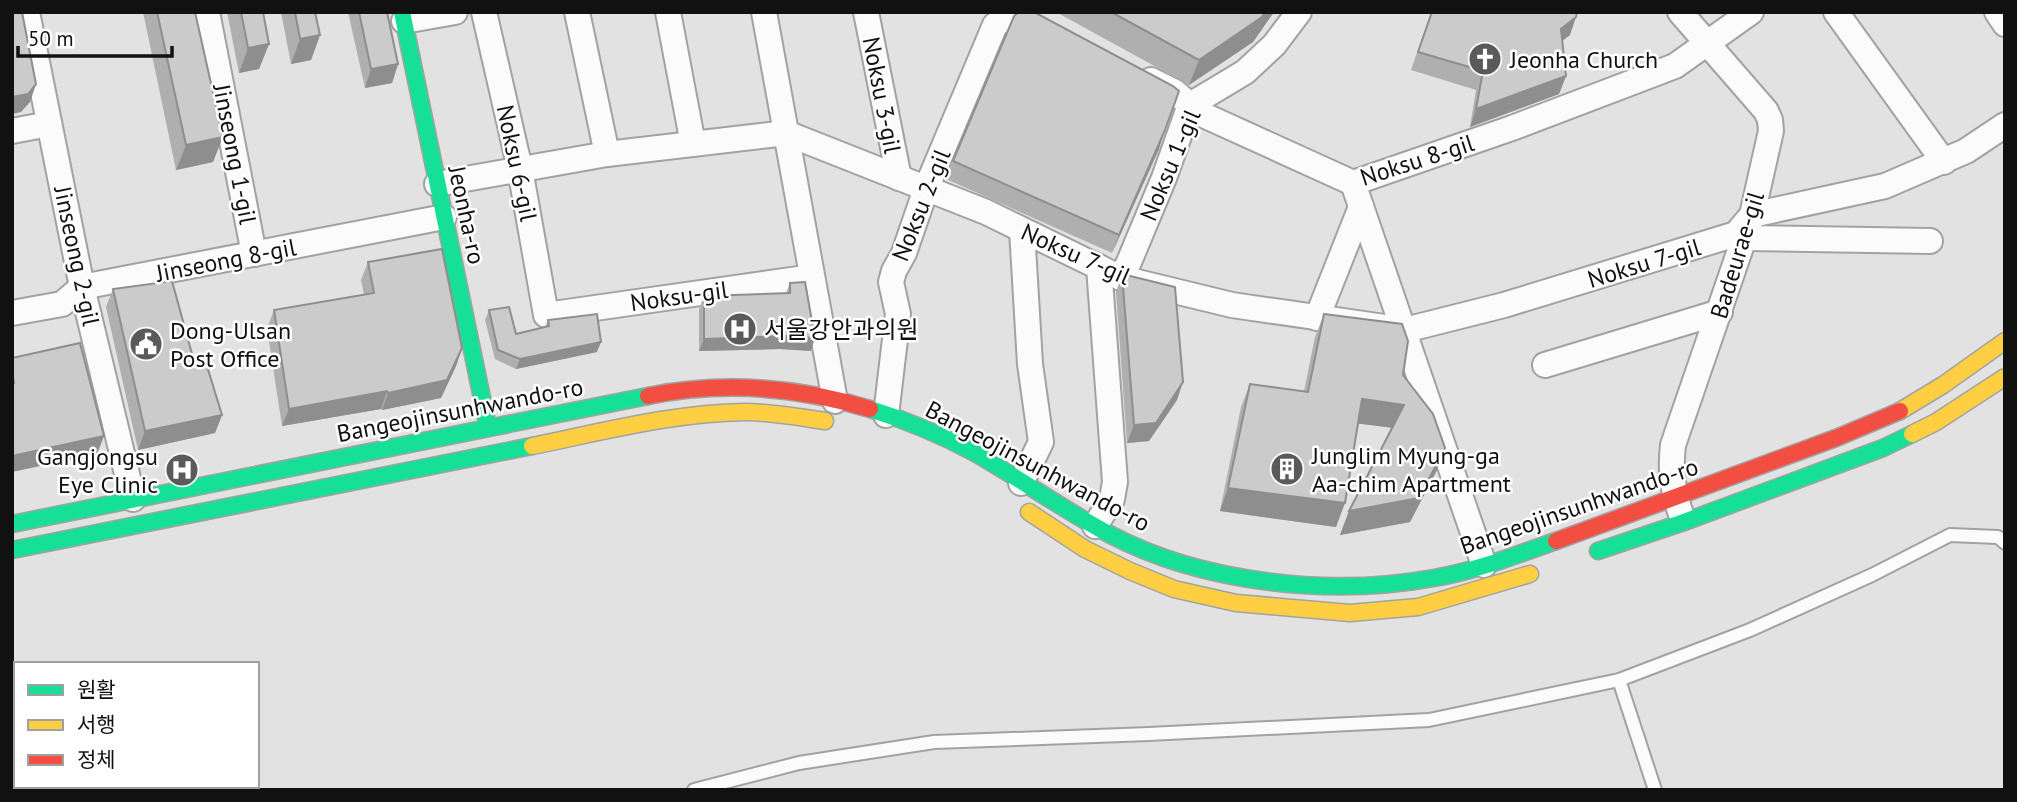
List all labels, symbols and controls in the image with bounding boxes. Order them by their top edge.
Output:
scale bar [18,14,172,58]
text: 50 m [28,25,74,52]
street label: Noksu 3-gil [856,34,908,156]
church icon: Jeonha Church [1466,40,1504,78]
place label: Jeonha Church [1509,44,1658,75]
street label: Jinseong 1-gil [206,80,264,227]
street label: Noksu 6-gil [490,102,544,224]
street label: Noksu 1-gil [1133,105,1207,225]
street label: Noksu 8-gil [1356,127,1478,193]
street label: Noksu 2-gil [885,144,957,266]
street label: Jeonha-ro [441,162,493,267]
street label: Jinseong 2-gil [47,182,107,329]
street label: Badeurae-gil [1703,188,1771,322]
street label: Noksu 7-gil [1016,216,1136,292]
street label: Jinseong 8-gil [152,231,299,289]
street label: Noksu 7-gil [1584,231,1704,295]
street label: Noksu-gil [628,274,730,318]
hospital icon: 서울강안과의원 [721,310,759,348]
place label: 서울강안과의원 [764,314,919,345]
place label: Dong-Ulsan Post Office [170,315,291,374]
public building icon: Dong-Ulsan Post Office [127,325,165,363]
street label: Bangeojinsunhwando-ro [334,371,586,449]
street label: Bangeojinsunhwando-ro [920,394,1156,538]
place label: Junglim Myung-ga Aa-chim Apartment [1311,440,1511,499]
place label: Gangjongsu Eye Clinic [37,441,158,500]
building icon: Junglim Myung-ga Aa-chim Apartment [1268,450,1306,488]
hospital icon: Gangjongsu Eye Clinic [163,451,201,489]
street label: Bangeojinsunhwando-ro [1456,451,1702,561]
legend [14,662,259,788]
text: 원활 [77,676,116,703]
text: 서행 [77,711,116,738]
text: 정체 [77,746,116,773]

